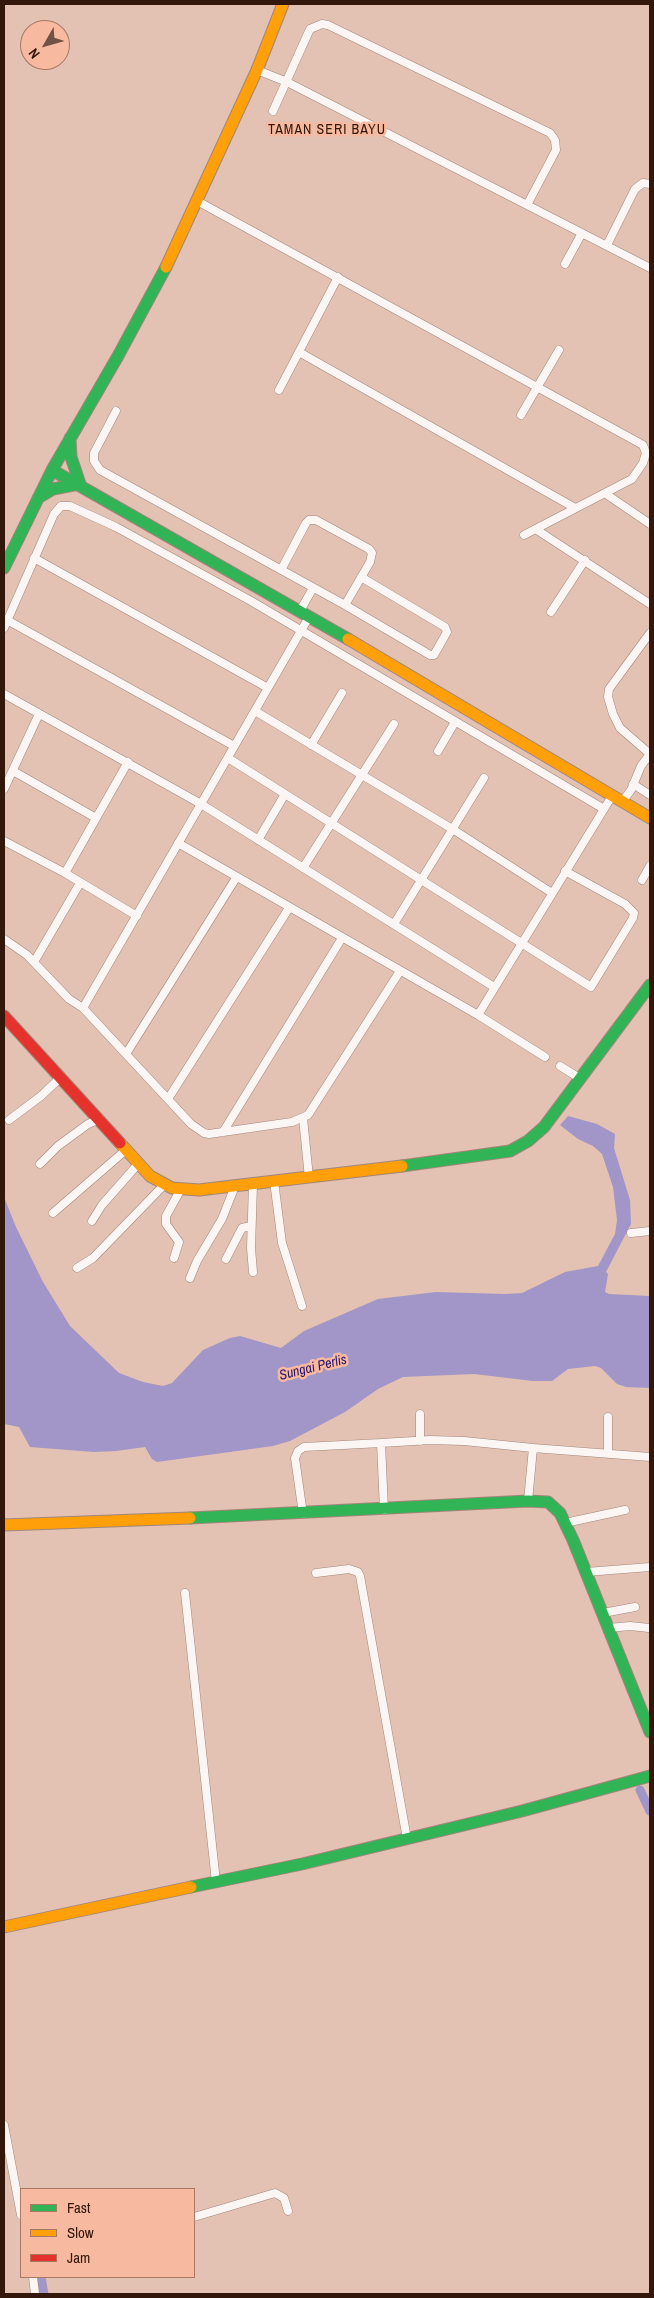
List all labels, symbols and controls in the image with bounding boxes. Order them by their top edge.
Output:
north arrow [20,20,70,70]
text: N [24,45,44,62]
district label: TAMAN SERI BAYU [266,122,388,138]
water label: Sungai Perlis [278,1352,348,1384]
legend [20,2188,195,2278]
text: Fast [67,2197,90,2218]
text: Slow [67,2222,94,2243]
text: Jam [67,2247,90,2268]

